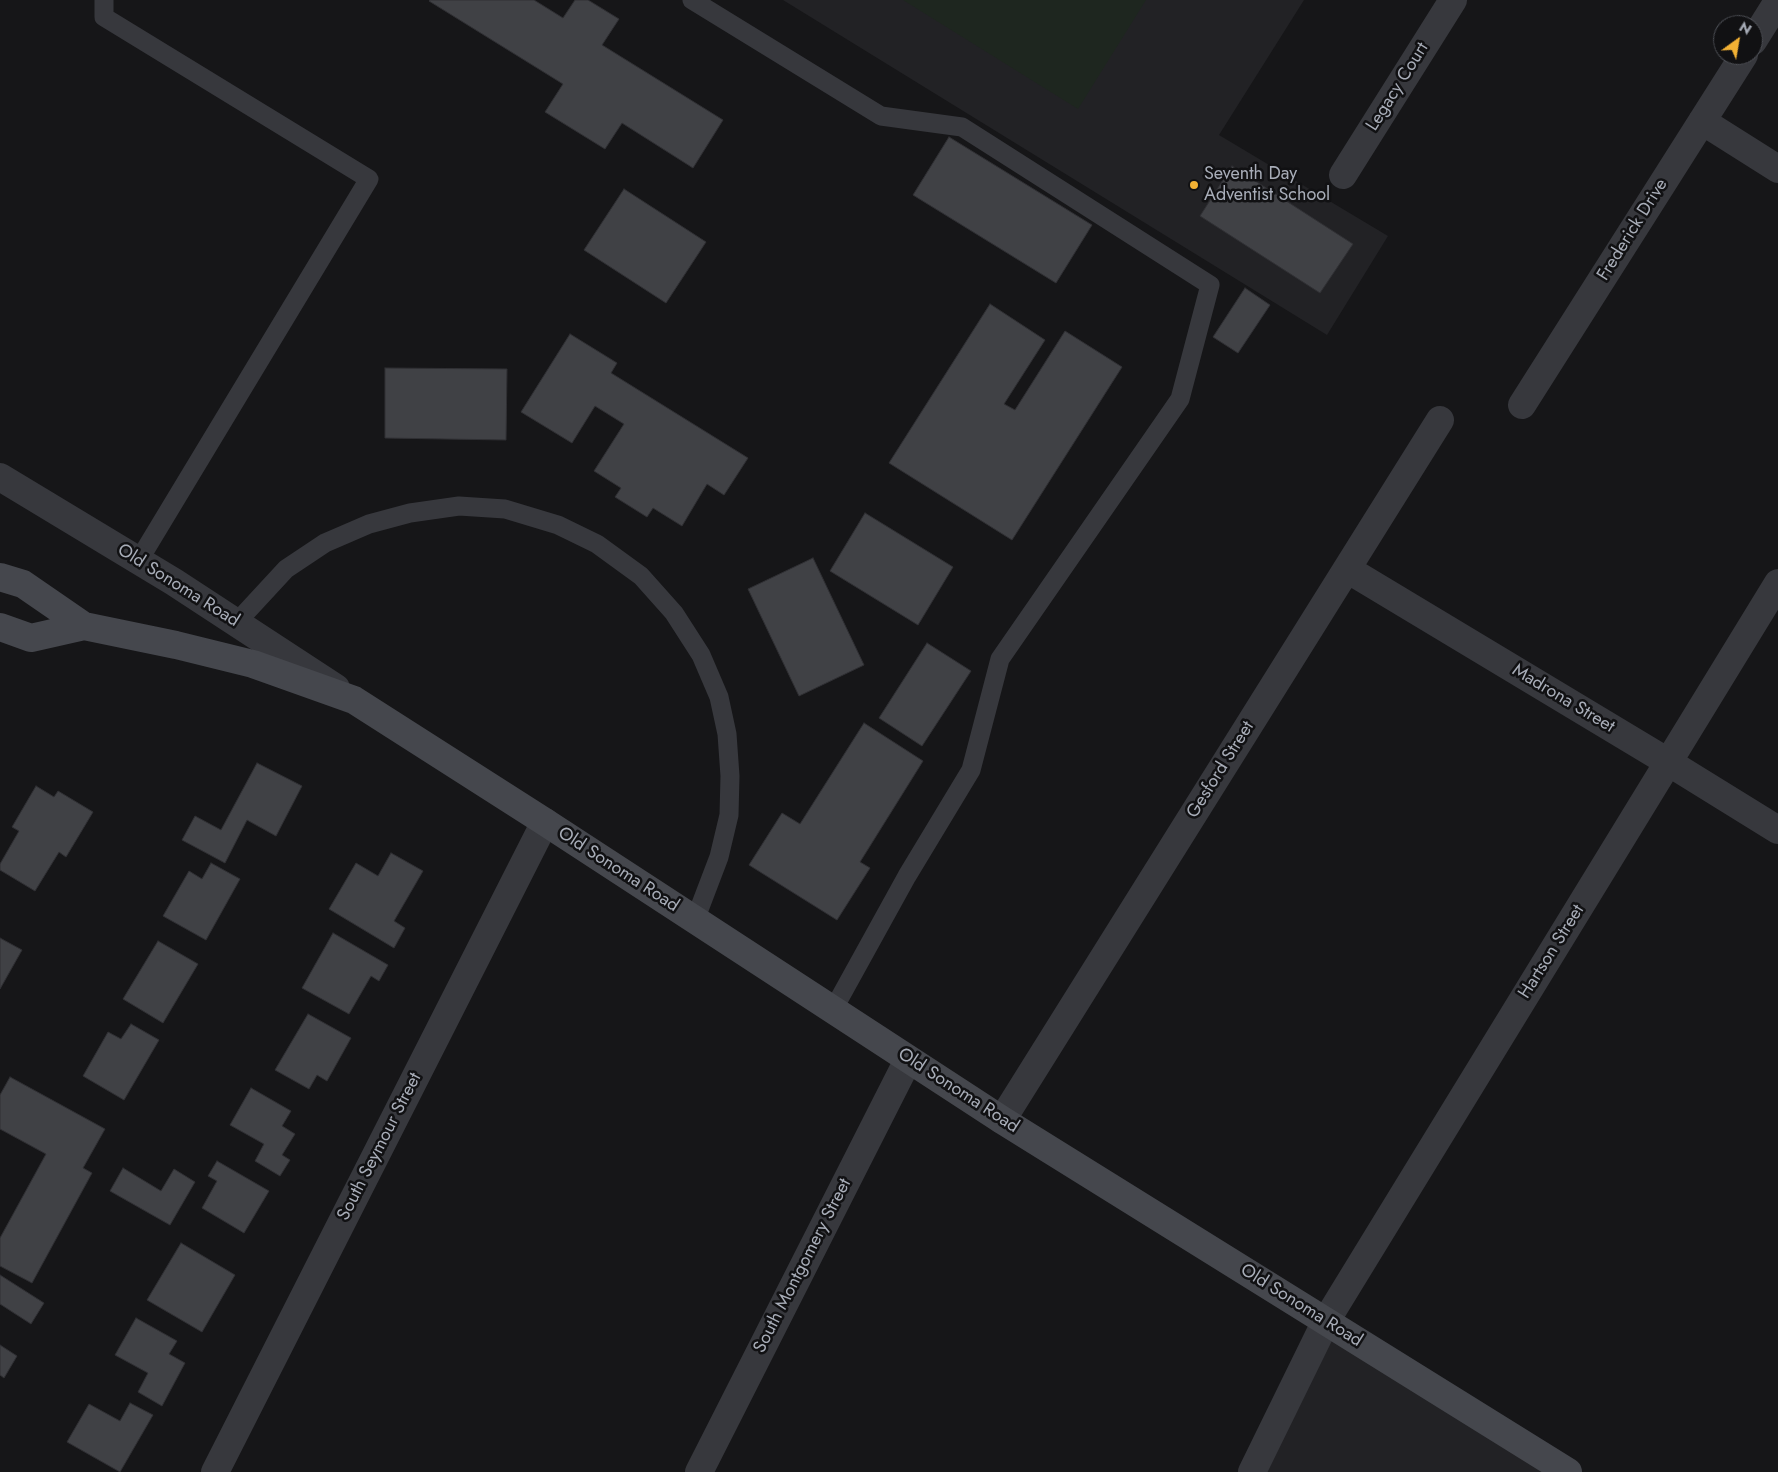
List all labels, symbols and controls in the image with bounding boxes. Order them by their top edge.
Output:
north arrow [1713,15,1763,65]
text: N [1735,17,1755,40]
street label: Legacy Court [1362,39,1434,135]
place label: Seventh Day Adventist School [1204,164,1330,206]
street label: Frederick Drive [1593,175,1673,285]
marker: Seventh Day Adventist School [1188,179,1200,191]
street label: Old Sonoma Road [113,540,243,632]
street label: Madrona Street [1508,660,1618,738]
street label: Gesford Street [1183,718,1259,822]
street label: Old Sonoma Road [553,823,683,917]
street label: Hartson Street [1515,901,1589,1003]
street label: Old Sonoma Road [893,1044,1023,1138]
street label: South Seymour Street [333,1070,427,1224]
street label: South Montgomery Street [750,1175,856,1357]
street label: Old Sonoma Road [1236,1260,1366,1352]

